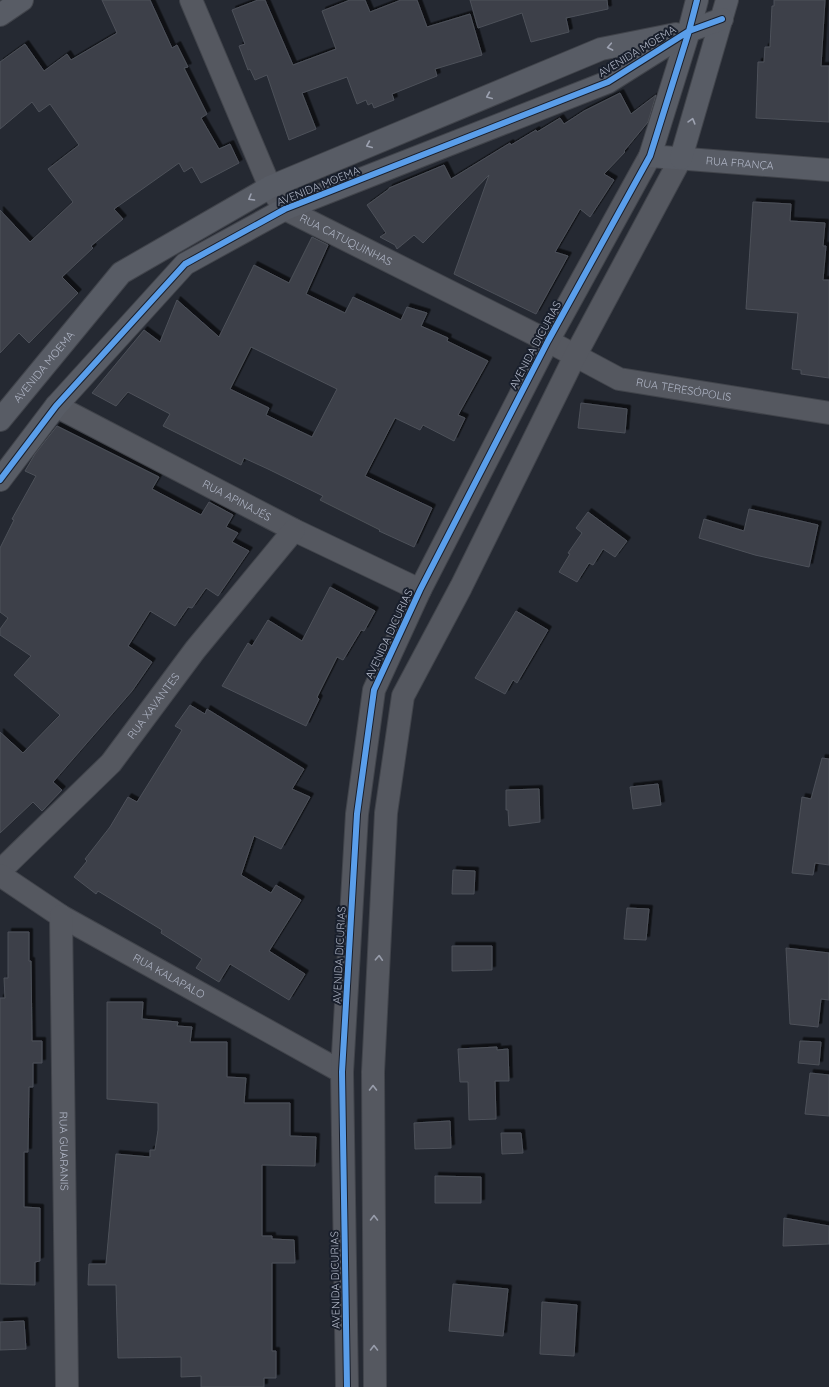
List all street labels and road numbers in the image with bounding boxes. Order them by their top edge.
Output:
street label: AVENIDA MOEMA [596,22,678,80]
street label: RUA FRANÇA [705,153,774,173]
street label: AVENIDA MOEMA [274,163,362,209]
street label: RUA CATUQUINHAS [297,211,395,269]
street label: AVENIDA DICURIAS [506,299,564,391]
street label: AVENIDA MOEMA [10,328,77,405]
street label: RUA TERESÓPOLIS [635,375,732,404]
street label: RUA APINAJÉS [200,477,274,524]
street label: AVENIDA DICURIAS [362,587,416,681]
street label: RUA XAVANTES [124,670,183,742]
street label: AVENIDA DICURIAS [329,906,349,1004]
street label: RUA KALAPALO [131,950,207,1002]
street label: RUA GUARANIS [56,1111,71,1191]
street label: AVENIDA DICURIAS [327,1231,343,1329]

